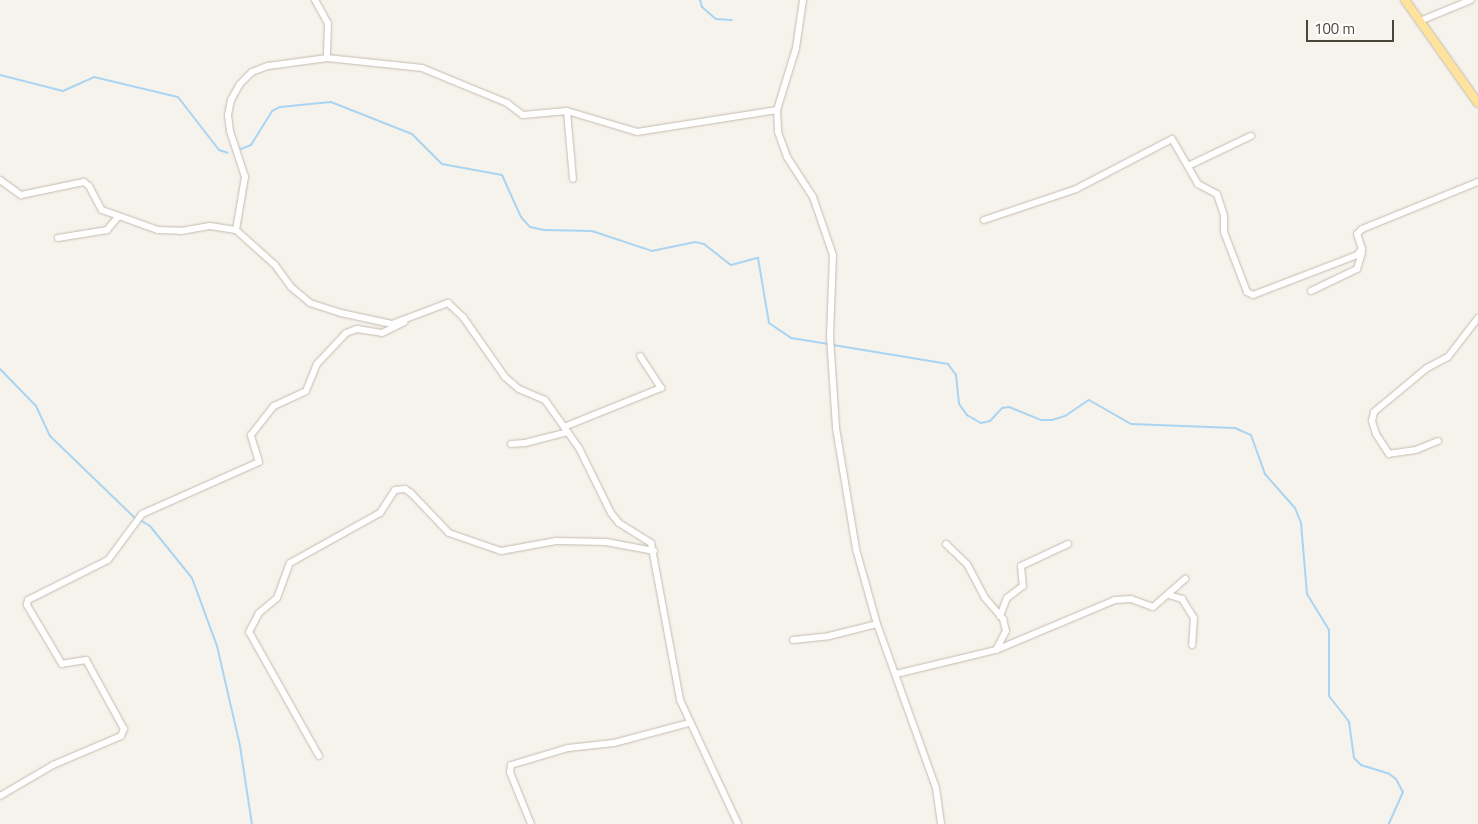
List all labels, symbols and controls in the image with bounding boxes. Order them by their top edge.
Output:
scale bar [1308,10,1396,42]
text: 100 m [1314,17,1355,40]

